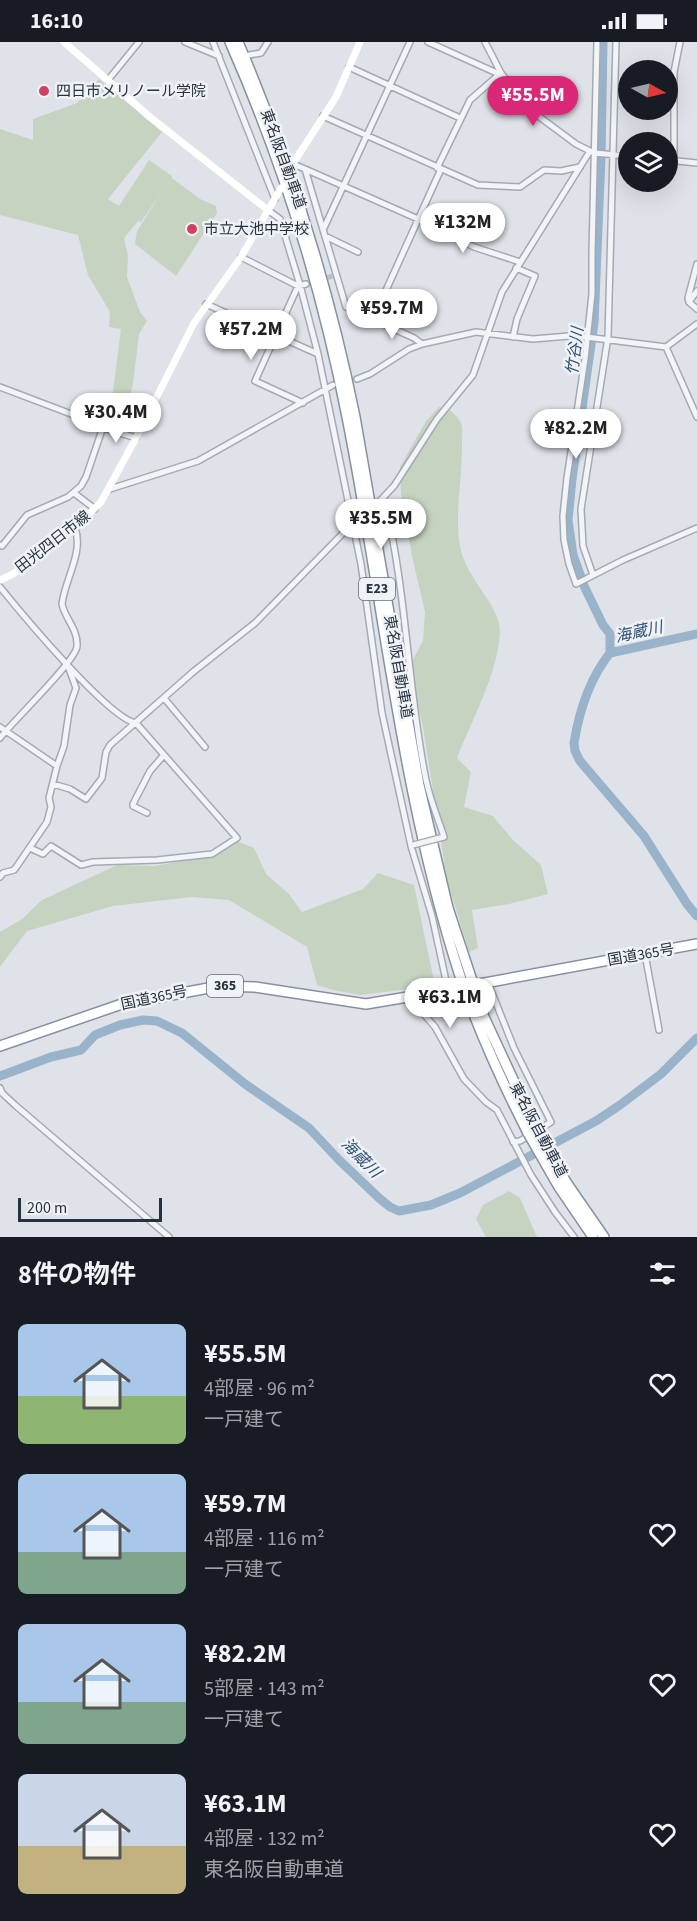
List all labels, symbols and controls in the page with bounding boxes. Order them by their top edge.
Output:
text: 16:10 [30,5,83,37]
north arrow [618,60,678,120]
map controls [618,60,678,192]
pin: ¥55.5M [484,76,582,127]
place label: 四日市メリノール学院 [56,81,206,102]
text: ¥55.5M [501,81,565,109]
marker: 四日市メリノール学院 [37,84,51,98]
street label: 東名阪自動車道 [255,106,311,212]
button: layers [618,132,678,192]
pin: ¥132M [421,203,505,254]
text: ¥132M [434,208,492,236]
place label: 市立大池中学校 [204,219,309,240]
marker: 市立大池中学校 [185,222,199,236]
pin: ¥59.7M [343,289,441,340]
text: ¥59.7M [360,294,424,322]
pin: ¥57.2M [202,310,300,361]
text: ¥57.2M [219,315,283,343]
water label: 竹谷川 [561,324,589,376]
pin: ¥30.4M [67,393,165,444]
text: ¥30.4M [84,398,148,426]
pin: ¥82.2M [527,409,625,460]
text: ¥82.2M [544,414,608,442]
pin: ¥35.5M [332,499,430,550]
text: ¥35.5M [349,504,413,532]
street label: 田光四日市線 [11,506,95,578]
road number: E23 [359,578,395,600]
street label: 東名阪自動車道 [379,613,417,721]
water label: 海蔵川 [613,616,667,648]
street label: 国道365号 [606,939,676,971]
road number: 365 [207,975,243,997]
pin: ¥63.1M [401,978,499,1029]
street label: 国道365号 [119,981,189,1015]
text: ¥63.1M [418,983,482,1011]
street label: 東名阪自動車道 [504,1079,572,1181]
water label: 海蔵川 [336,1133,387,1184]
scale bar [18,1195,162,1222]
text: 200 m [27,1197,67,1219]
text: 8件の物件 [18,1256,136,1293]
icon: filters [646,1257,679,1290]
text: ¥55.5M [204,1335,287,1372]
icon: home [66,1348,138,1420]
icon: heart [646,1368,679,1401]
text: 4部屋 · 96 m² [204,1375,315,1403]
text: 一戸建て [204,1406,284,1434]
text: ¥59.7M [204,1485,287,1522]
icon: home [66,1498,138,1570]
icon: heart [646,1518,679,1551]
text: 4部屋 · 116 m² [204,1525,325,1553]
text: 一戸建て [204,1556,284,1584]
text: ¥82.2M [204,1635,287,1672]
icon: home [66,1648,138,1720]
icon: heart [646,1668,679,1701]
text: 5部屋 · 143 m² [204,1675,325,1703]
text: 一戸建て [204,1706,284,1734]
text: ¥63.1M [204,1785,287,1822]
icon: home [66,1798,138,1870]
icon: heart [646,1818,679,1851]
text: 4部屋 · 132 m² [204,1825,325,1853]
text: 東名阪自動車道 [204,1856,344,1884]

